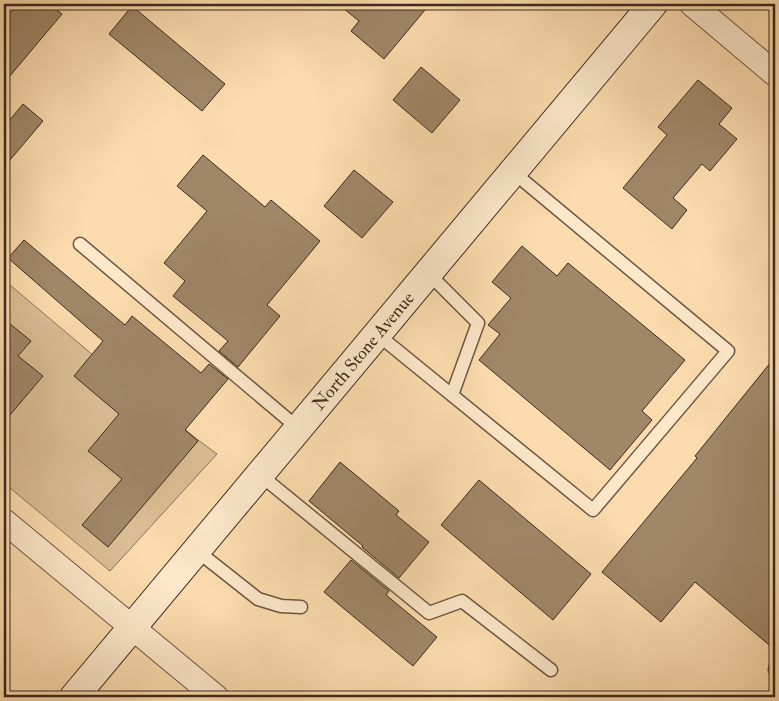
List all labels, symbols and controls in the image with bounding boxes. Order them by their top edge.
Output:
street label: North Stone Avenue [307,287,420,415]

